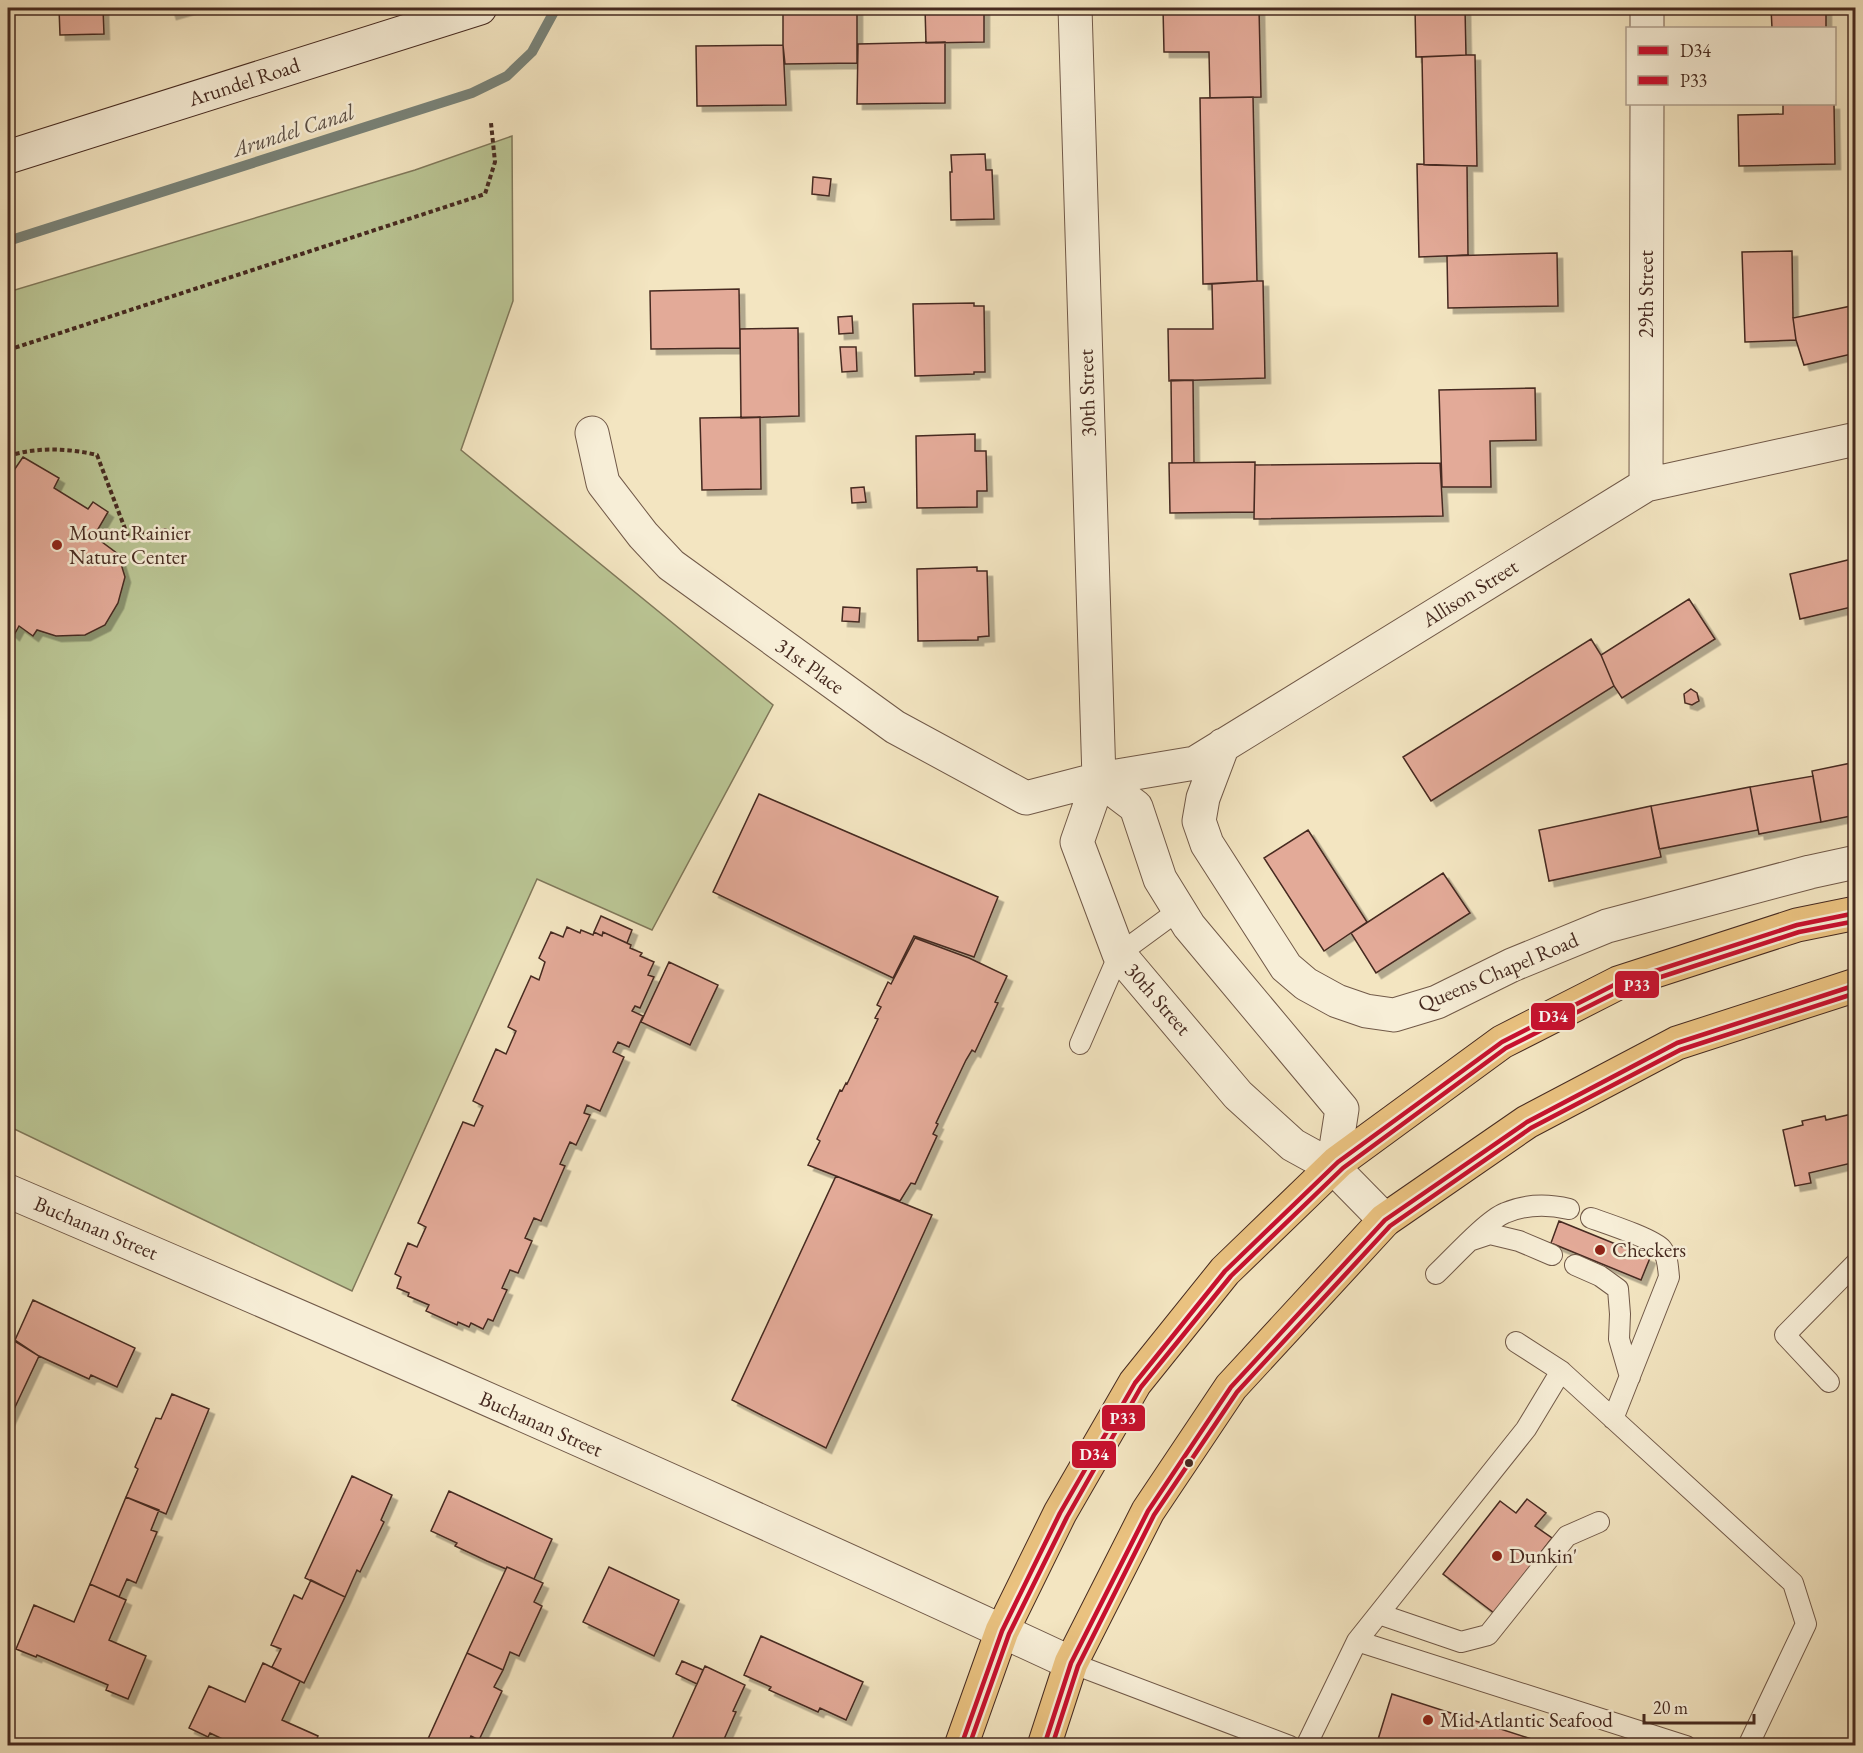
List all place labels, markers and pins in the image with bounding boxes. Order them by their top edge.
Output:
place label: Mount Rainier Nature Center [69,519,191,570]
marker: Mount Rainier Nature Center [50,538,64,552]
place label: Checkers [1612,1236,1686,1263]
marker: Checkers [1593,1243,1607,1257]
unlabelled marker [1183,1457,1195,1469]
place label: Dunkin' [1509,1542,1577,1569]
marker: Dunkin' [1490,1549,1504,1563]
place label: Mid Atlantic Seafood [1440,1706,1613,1733]
marker: Mid Atlantic Seafood [1421,1713,1435,1727]

